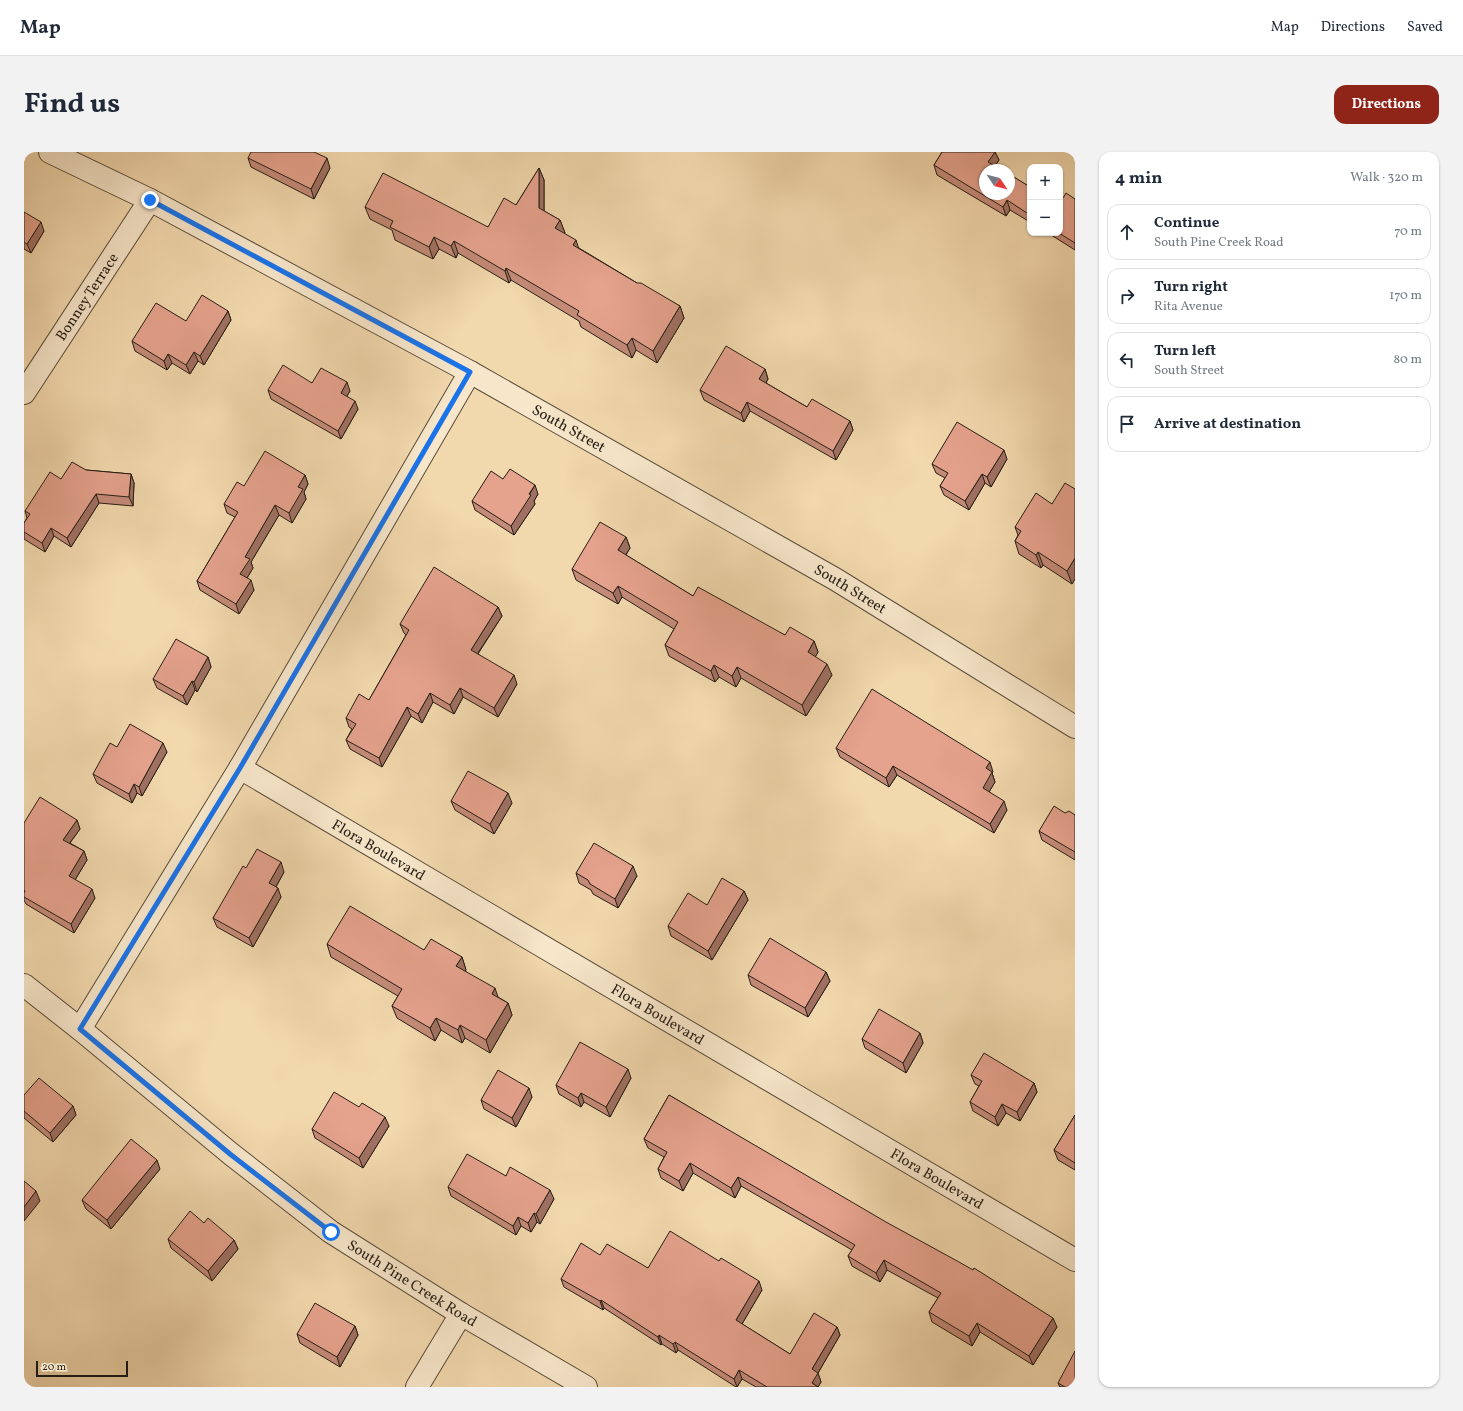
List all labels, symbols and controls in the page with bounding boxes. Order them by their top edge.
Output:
text: Map [20,15,61,41]
text: Map [1271,18,1299,37]
text: Directions [1321,18,1385,37]
text: Saved [1407,18,1443,37]
text: Find us [24,85,120,124]
button: Directions [1334,85,1439,124]
north arrow [979,164,1015,200]
map controls [1027,164,1063,236]
button: + [1027,164,1063,200]
text: 4 min [1115,167,1162,190]
text: Walk · 320 m [1350,169,1423,187]
route end [141,191,159,209]
button: − [1027,200,1063,236]
text: Continue [1154,213,1219,234]
icon: ahead [1116,221,1138,243]
text: 70 m [1394,223,1422,241]
text: South Pine Creek Road [1154,234,1284,252]
street label: Bonney Terrace [52,249,125,346]
text: Turn right [1154,277,1228,298]
icon: right [1116,285,1138,307]
text: 170 m [1389,287,1422,305]
text: Rita Avenue [1154,298,1223,316]
text: Turn left [1154,341,1216,362]
icon: left [1116,349,1138,371]
text: 80 m [1393,351,1422,369]
text: South Street [1154,362,1224,380]
street label: South Street [528,400,609,459]
icon: arrive [1116,413,1138,435]
text: Arrive at destination [1154,414,1301,435]
street label: South Street [810,560,890,620]
street label: Flora Boulevard [327,815,429,887]
street label: Flora Boulevard [606,980,708,1051]
street label: Flora Boulevard [886,1144,987,1216]
route start [322,1223,340,1241]
street label: South Pine Creek Road [342,1236,480,1333]
scale bar [36,1359,128,1378]
text: 20 m [42,1360,66,1375]

